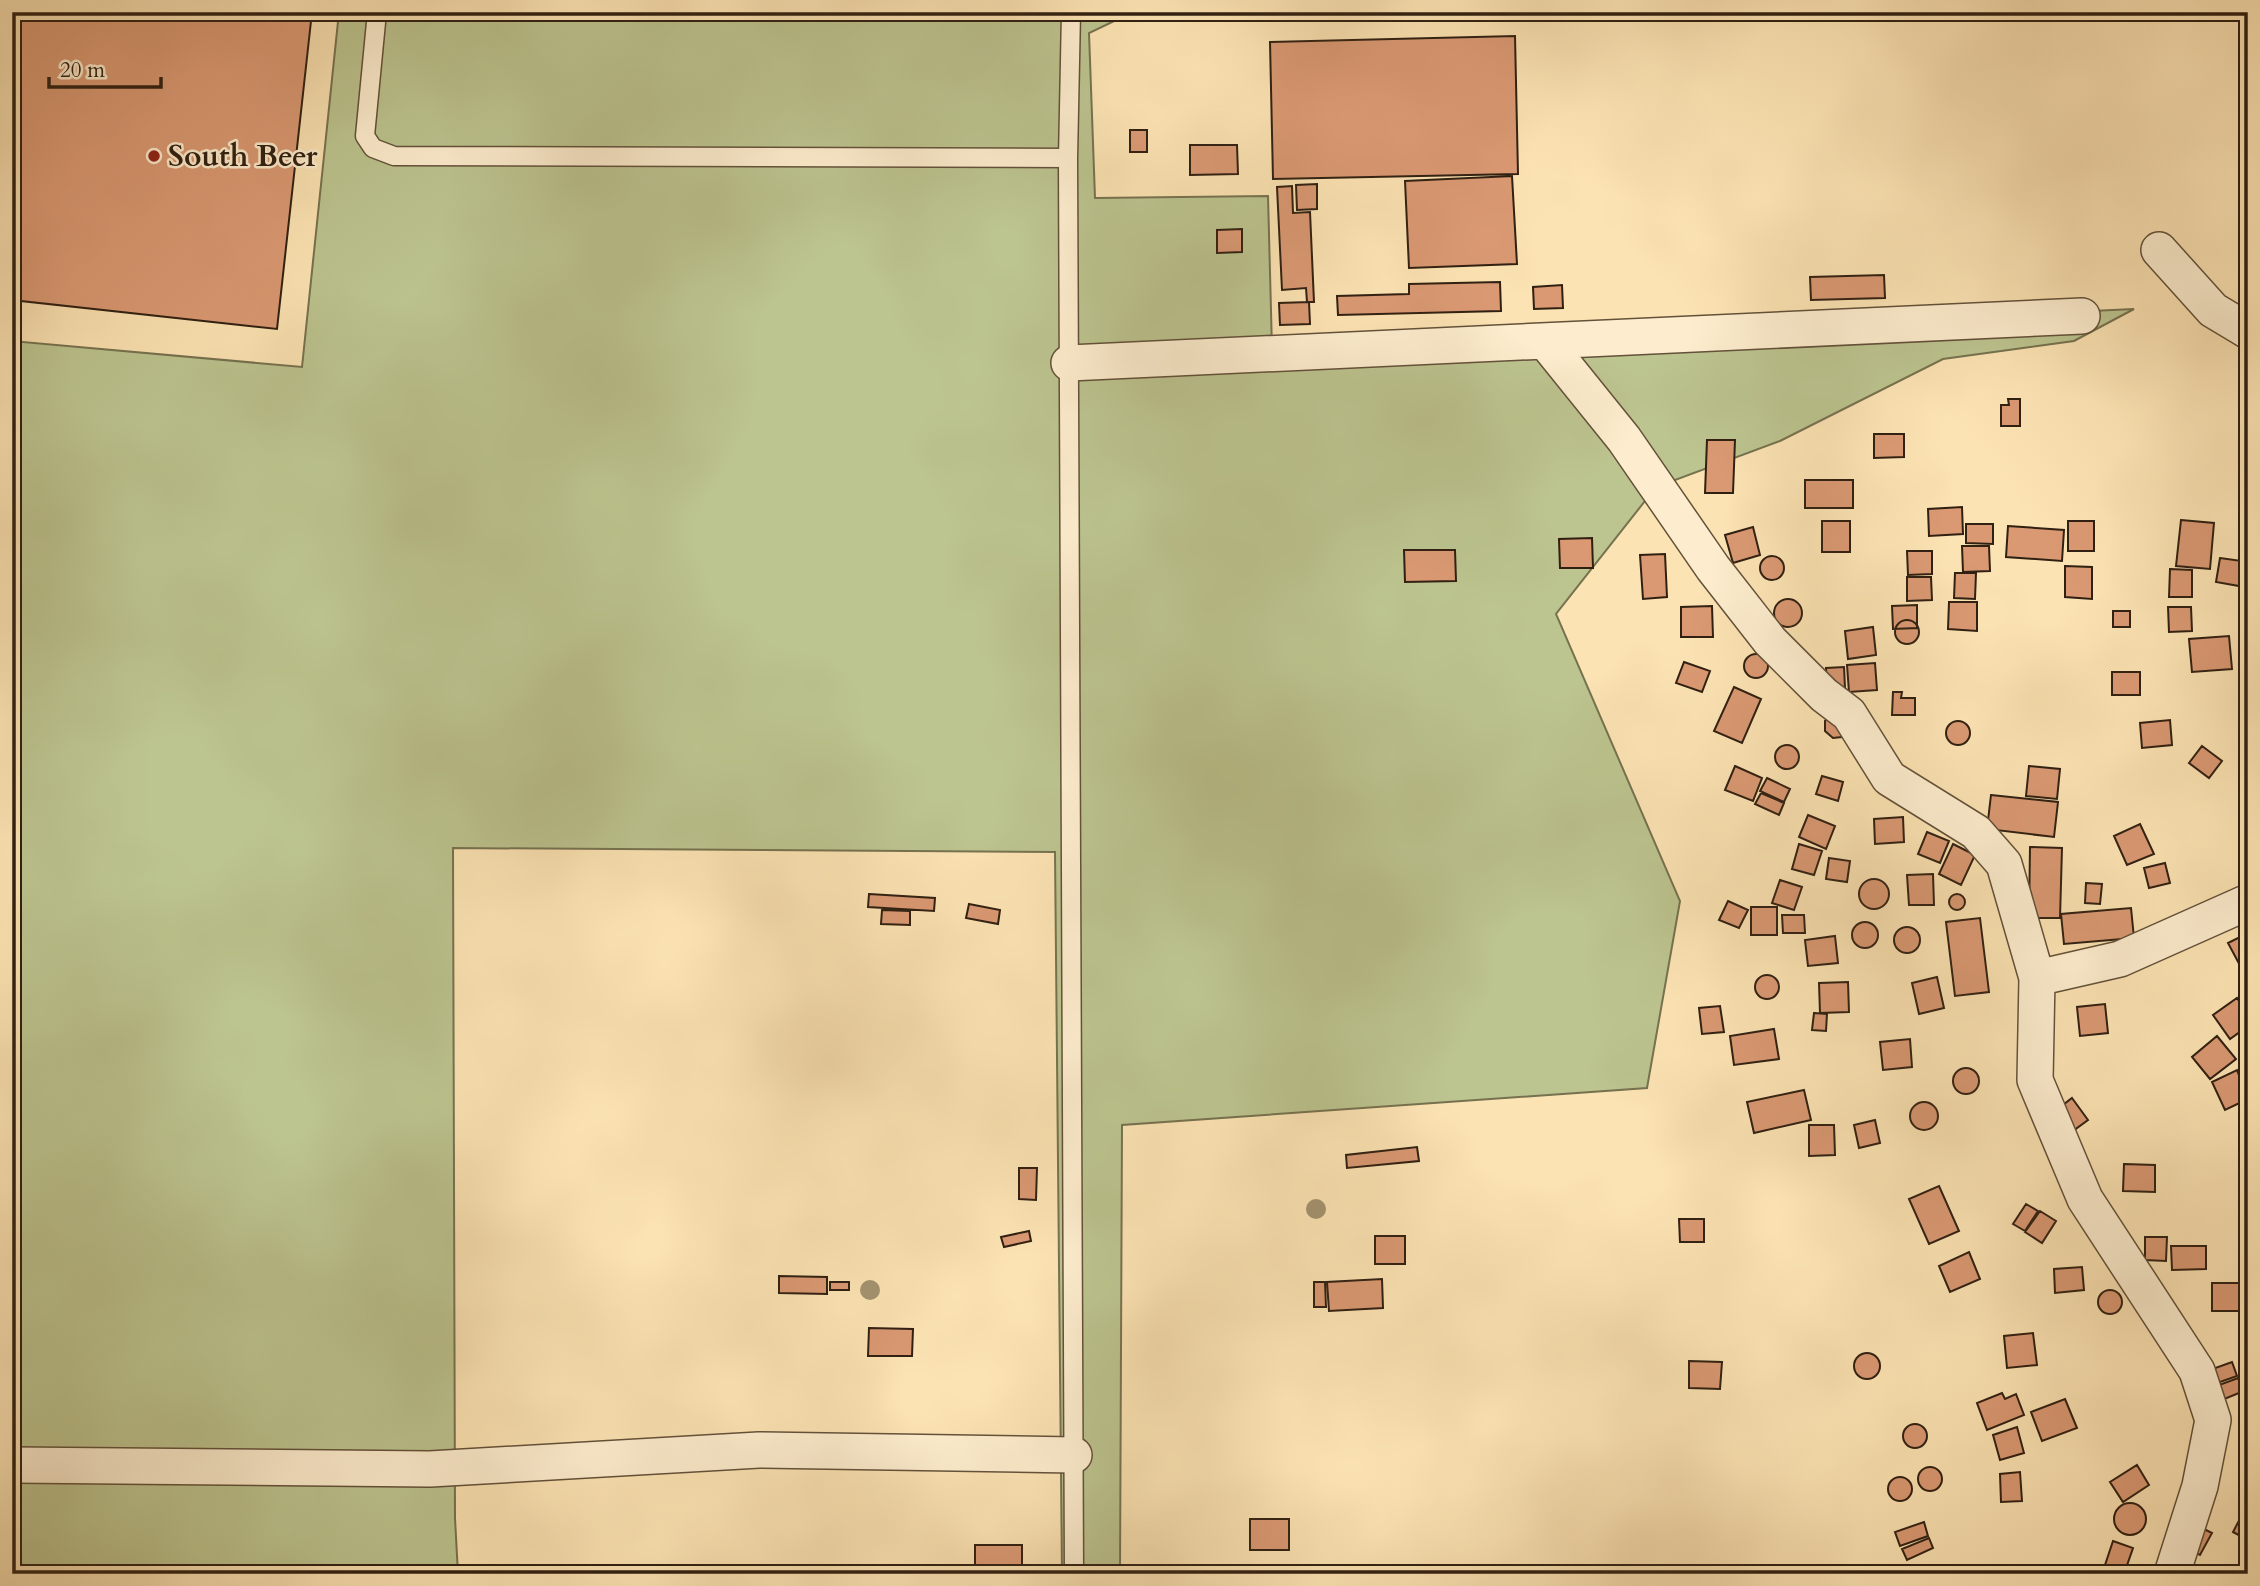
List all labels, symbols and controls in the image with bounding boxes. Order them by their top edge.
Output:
scale bar [49,46,161,90]
text: 20 m [60,56,105,85]
place label: South Beer [168,136,319,177]
marker: South Beer [146,148,162,164]

